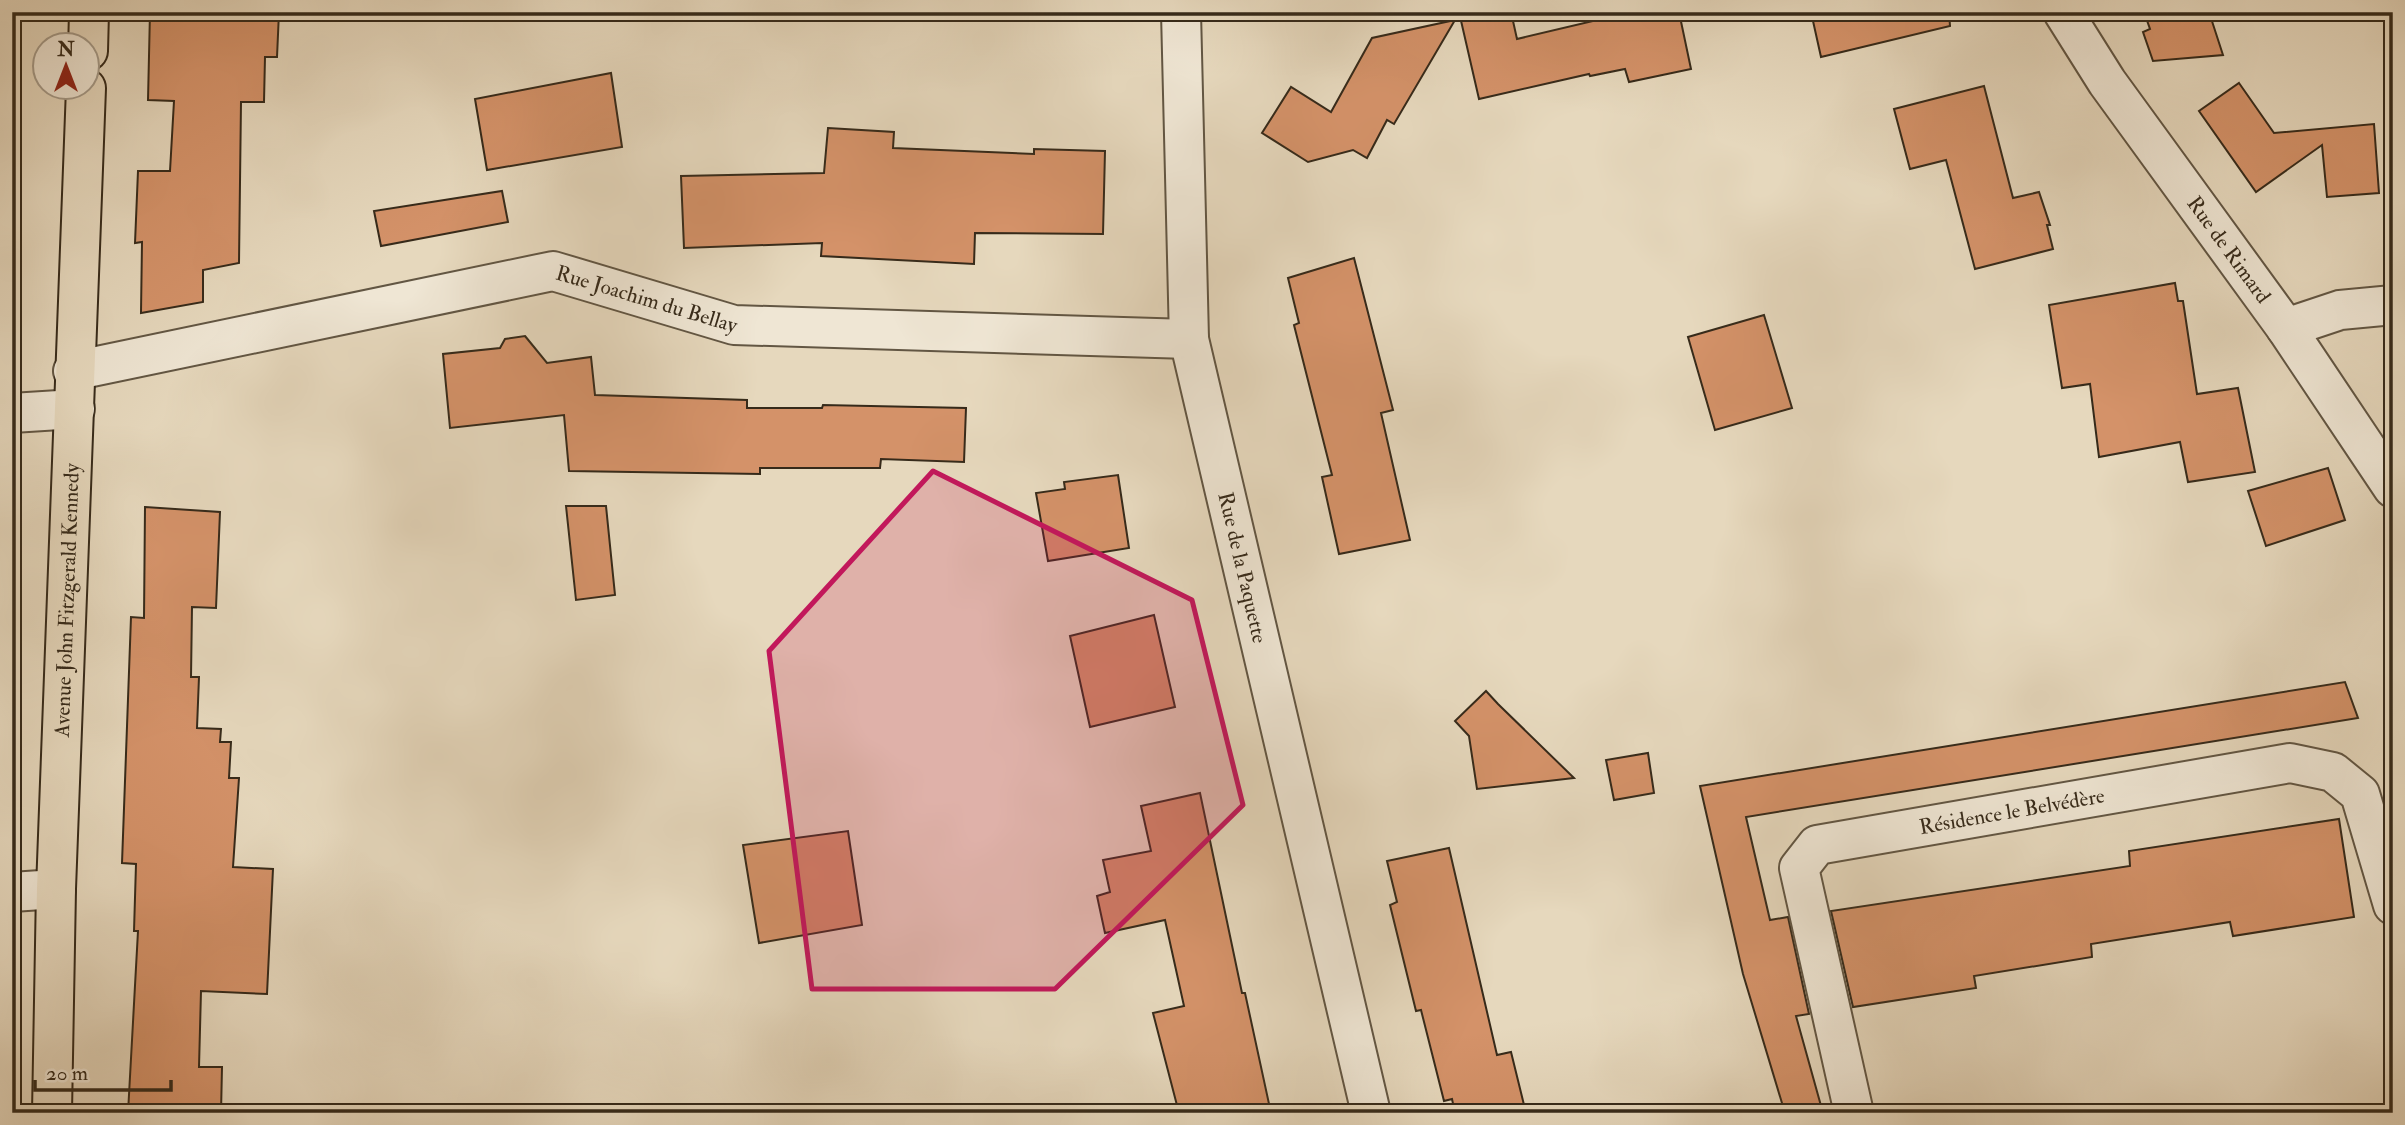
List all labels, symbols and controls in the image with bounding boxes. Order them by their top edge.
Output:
north arrow [32,32,102,102]
text: N [56,38,75,62]
street label: Rue de Rimard [2181,191,2277,309]
street label: Rue Joachim du Bellay [552,260,741,339]
street label: Avenue John Fitzgerald Kennedy [49,462,86,739]
street label: Rue de la Paquette [1211,490,1273,646]
street label: Résidence le Belvédère [1917,782,2107,841]
scale bar [35,1048,172,1092]
text: 20 m [46,1060,88,1087]

